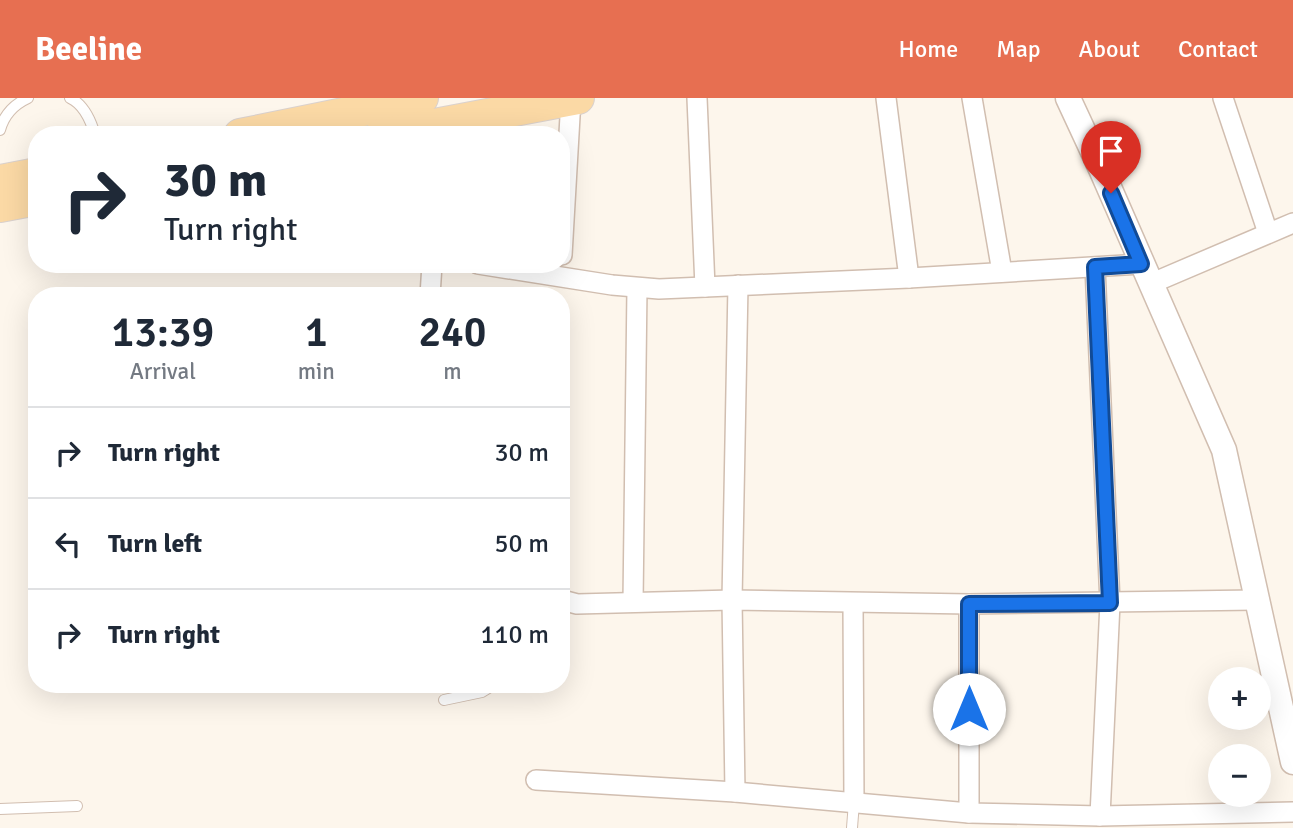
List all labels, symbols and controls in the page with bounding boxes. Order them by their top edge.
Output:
text: Beeline [35,29,142,70]
text: Home [898,34,958,64]
text: Map [996,34,1041,64]
text: About [1079,34,1140,64]
text: Contact [1178,34,1258,64]
pin [1081,121,1141,193]
icon: arrive [1092,132,1130,170]
text: 30 m [164,150,267,210]
icon: right [49,154,140,245]
text: Turn right [164,210,297,249]
text: 13:39 [112,307,214,358]
text: 1 [305,307,328,358]
text: 240 [418,307,486,358]
text: Arrival [130,357,196,386]
text: min [298,357,335,386]
text: m [443,357,462,386]
icon: right [49,434,87,472]
text: Turn right [108,437,220,469]
text: 30 m [494,437,549,469]
icon: left [49,525,87,563]
text: Turn left [108,528,202,560]
text: 50 m [494,528,549,560]
icon: right [49,616,87,654]
text: Turn right [108,619,220,651]
text: 110 m [480,619,549,651]
map controls [1208,667,1271,807]
button: + [1208,667,1271,730]
position arrow [932,672,1006,746]
button: − [1208,744,1271,807]

